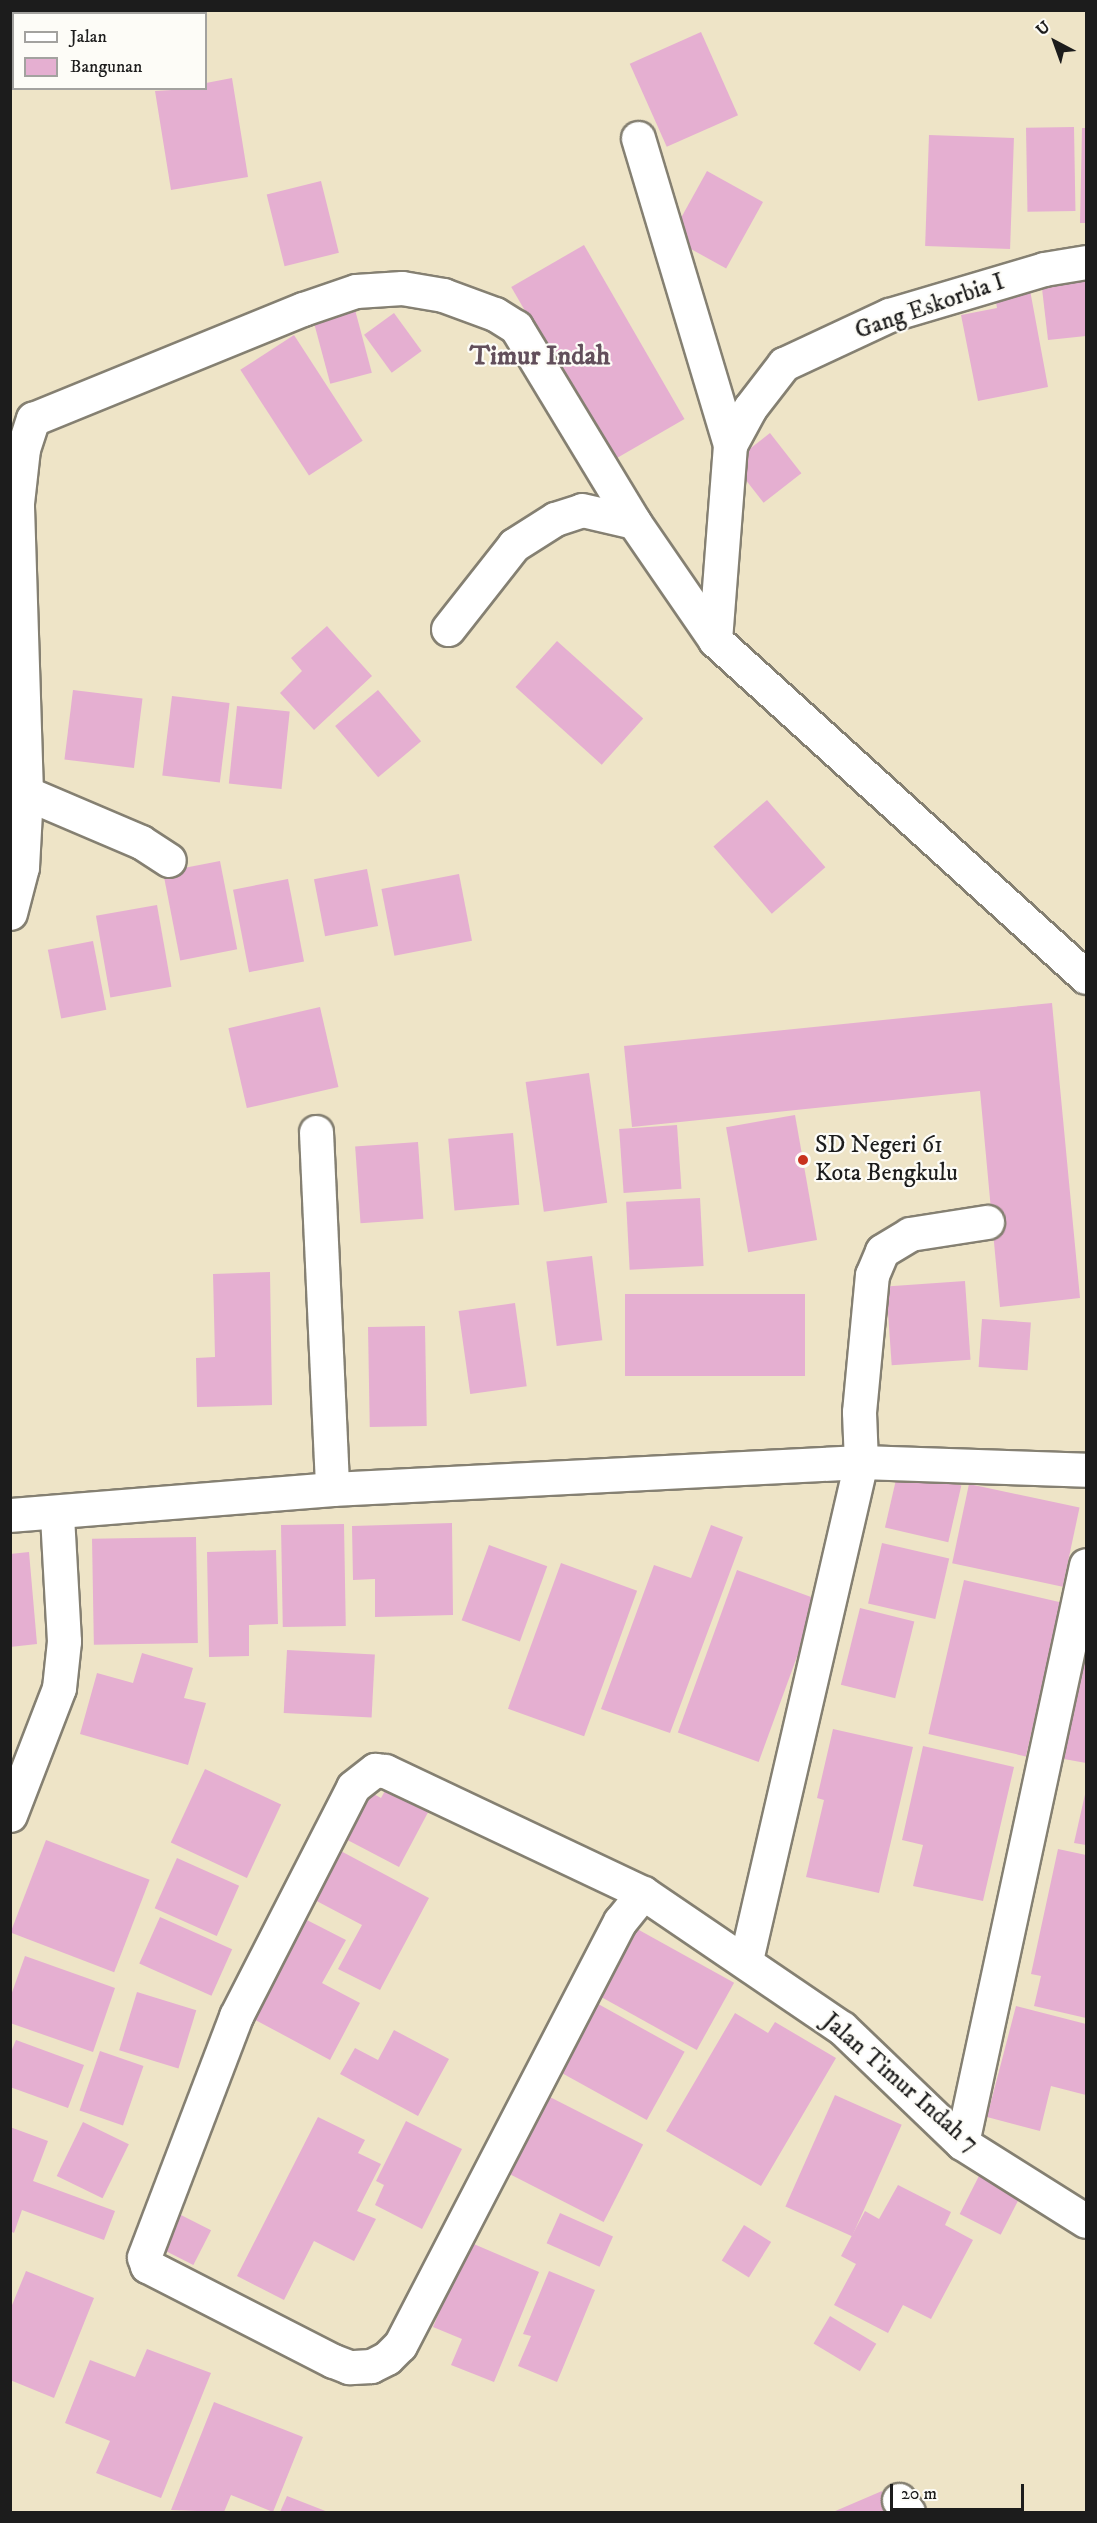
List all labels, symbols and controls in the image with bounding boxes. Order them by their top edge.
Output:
legend [12,12,207,90]
north arrow [1025,12,1085,72]
text: U [1032,17,1054,40]
text: Jalan [70,26,107,48]
text: Bangunan [70,56,142,78]
street label: Gang Eskorbia I [851,268,1009,346]
district label: Timur Indah [470,341,610,373]
place label: SD Negeri 61 Kota Bengkulu [815,1132,958,1188]
marker: SD Negeri 61 Kota Bengkulu [796,1153,810,1167]
street label: Jalan Timur Indah 7 [816,2007,984,2159]
scale bar [893,2472,1026,2510]
text: 20 m [901,2483,937,2505]

